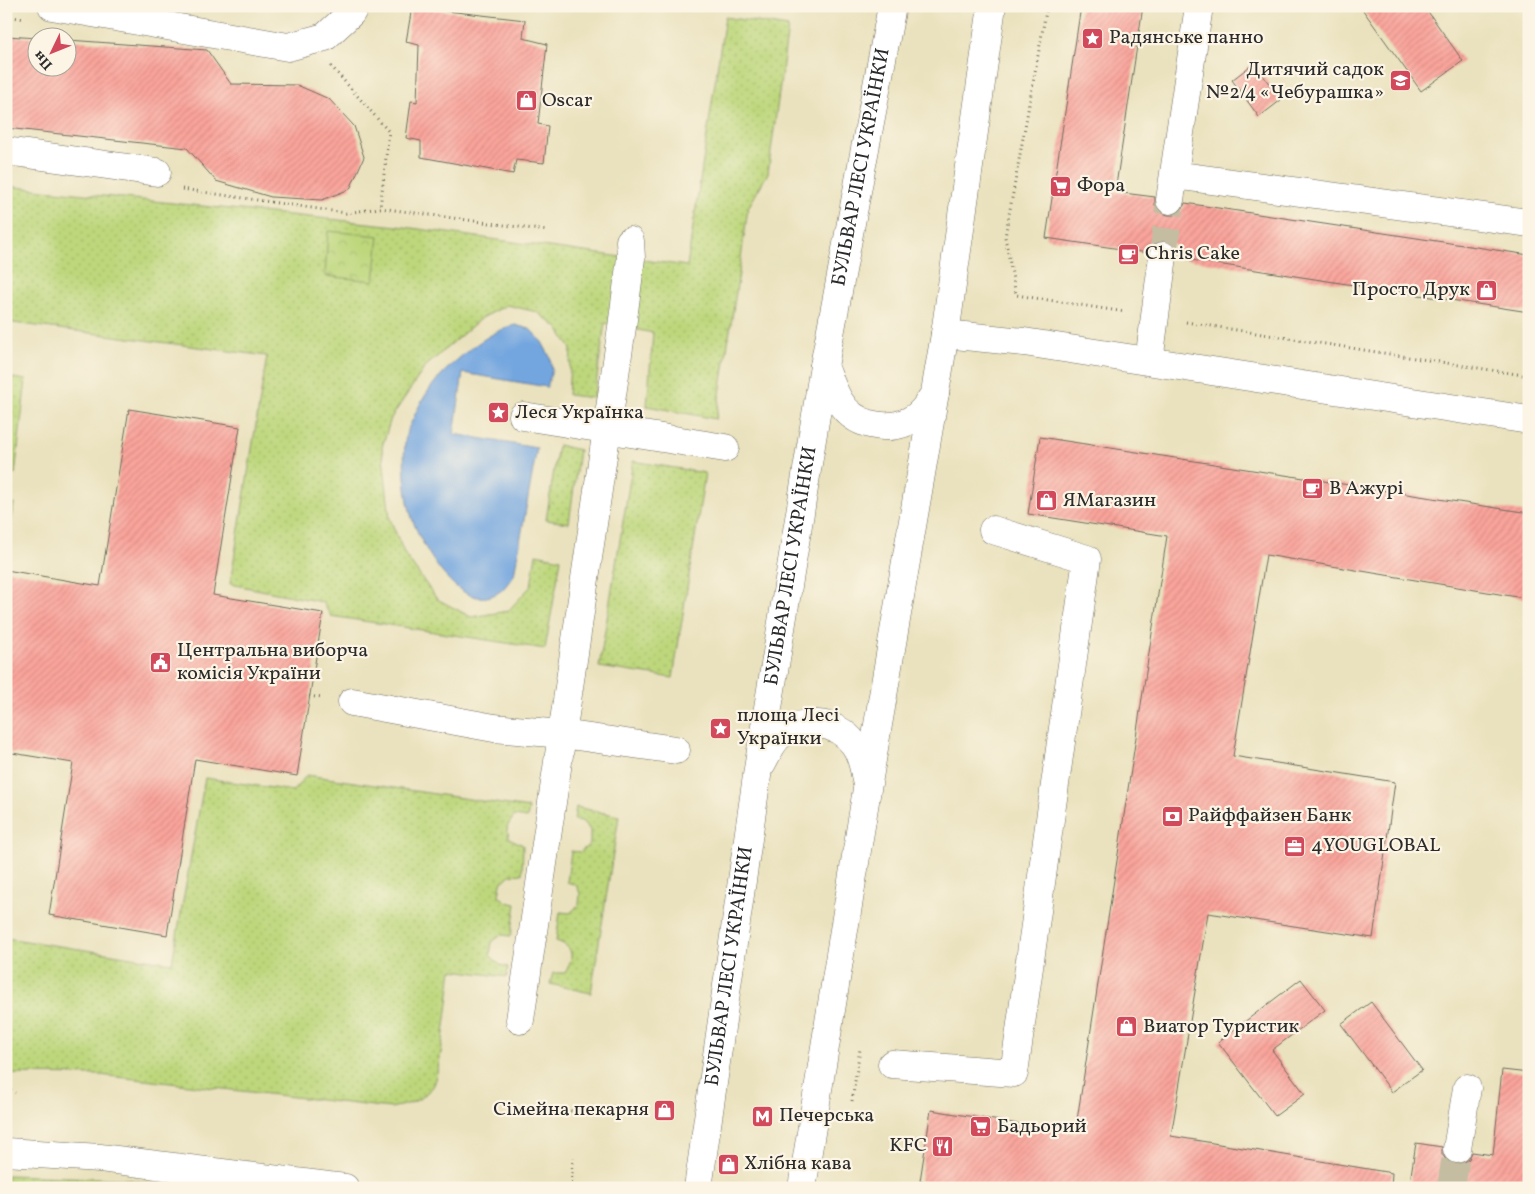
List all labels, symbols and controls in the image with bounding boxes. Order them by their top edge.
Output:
place label: Радянське панно [1109,24,1264,52]
place icon: Радянське панно [1081,26,1105,50]
north arrow [28,28,78,78]
text: Пн [30,46,57,74]
street label: БУЛЬВАР ЛЕСІ УКРАЇНКИ [825,46,898,289]
place label: Дитячий садок №2/4 «Чебурашка» [1206,56,1384,107]
school or university icon: Дитячий садок №2/4 «Чебурашка» [1388,69,1412,93]
place label: Oscar [542,87,592,115]
shop icon: Oscar [514,89,538,113]
place label: Фора [1077,172,1125,200]
supermarket icon: Фора [1049,174,1073,198]
place label: Chris Cake [1145,240,1240,268]
cafe icon: Chris Cake [1117,242,1141,266]
place label: Просто Друк [1352,276,1470,304]
shop icon: Просто Друк [1474,278,1498,302]
place label: Леся Українка [515,399,644,427]
place icon: Леся Українка [487,401,511,425]
street label: БУЛЬВАР ЛЕСІ УКРАЇНКИ [758,444,825,688]
place label: В Ажурі [1329,475,1404,503]
cafe icon: В Ажурі [1301,477,1325,501]
place label: ЯМагазин [1063,487,1156,515]
shop icon: ЯМагазин [1035,489,1059,513]
place label: Центральна виборча комісія України [177,637,368,688]
public building icon: Центральна виборча комісія України [149,651,173,675]
place label: площа Лесі Українки [737,702,840,753]
place icon: площа Лесі Українки [709,716,733,740]
place label: Райффайзен Банк [1188,802,1352,830]
bank icon: Райффайзен Банк [1160,804,1184,828]
place label: 4YOUGLOBAL [1311,832,1440,860]
office icon: 4YOUGLOBAL [1283,834,1307,858]
street label: БУЛЬВАР ЛЕСІ УКРАЇНКИ [699,845,761,1088]
place label: Виатор Туристик [1143,1013,1300,1041]
shop icon: Виатор Туристик [1115,1015,1139,1039]
place label: Сімейна пекарня [493,1096,649,1124]
shop icon: Сімейна пекарня [653,1098,677,1122]
place label: Печерська [779,1102,874,1130]
metro station icon: Печерська [751,1104,775,1128]
place label: Бадьорий [997,1113,1087,1141]
supermarket icon: Бадьорий [969,1115,993,1139]
place label: KFC [889,1132,927,1160]
restaurant icon: KFC [931,1134,955,1158]
place label: Хлібна кава [744,1150,852,1178]
shop icon: Хлібна кава [716,1152,740,1176]

